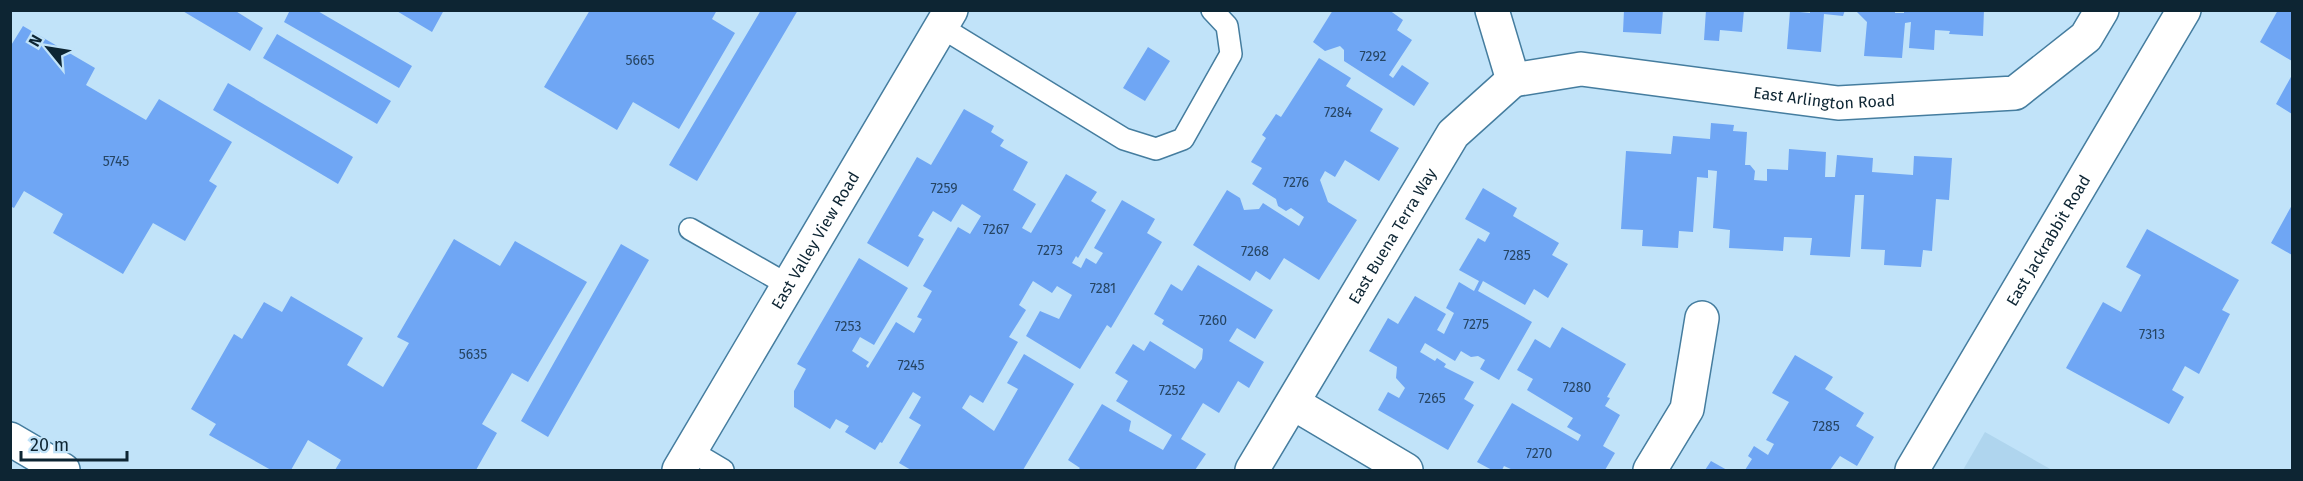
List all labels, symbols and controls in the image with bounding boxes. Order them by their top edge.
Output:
north arrow [18,18,78,78]
text: N [25,31,46,50]
house number: 7292 [1360,48,1386,65]
house number: 5665 [626,52,654,69]
street label: East Arlington Road [1752,82,1895,113]
house number: 7284 [1324,104,1353,121]
house number: 5745 [103,153,129,170]
street label: East Buena Terra Way [1344,164,1440,307]
street label: East Valley View Road [767,168,863,312]
street label: East Jackrabbit Road [2002,171,2094,309]
house number: 7276 [1283,174,1309,191]
house number: 7259 [930,180,958,197]
house number: 7267 [983,221,1009,238]
house number: 7273 [1037,242,1063,259]
house number: 7268 [1241,243,1269,260]
house number: 7285 [1503,247,1531,264]
house number: 7281 [1090,280,1116,297]
house number: 7260 [1199,312,1227,329]
house number: 7275 [1463,316,1489,333]
house number: 7253 [835,318,861,335]
house number: 7313 [2139,326,2165,343]
house number: 5635 [459,346,487,363]
house number: 7245 [898,357,924,374]
house number: 7280 [1563,379,1591,396]
house number: 7252 [1159,382,1185,399]
house number: 7265 [1418,390,1446,407]
house number: 7285 [1812,418,1840,435]
scale bar [21,424,128,462]
text: 20 m [30,434,69,456]
house number: 7270 [1526,445,1553,462]

